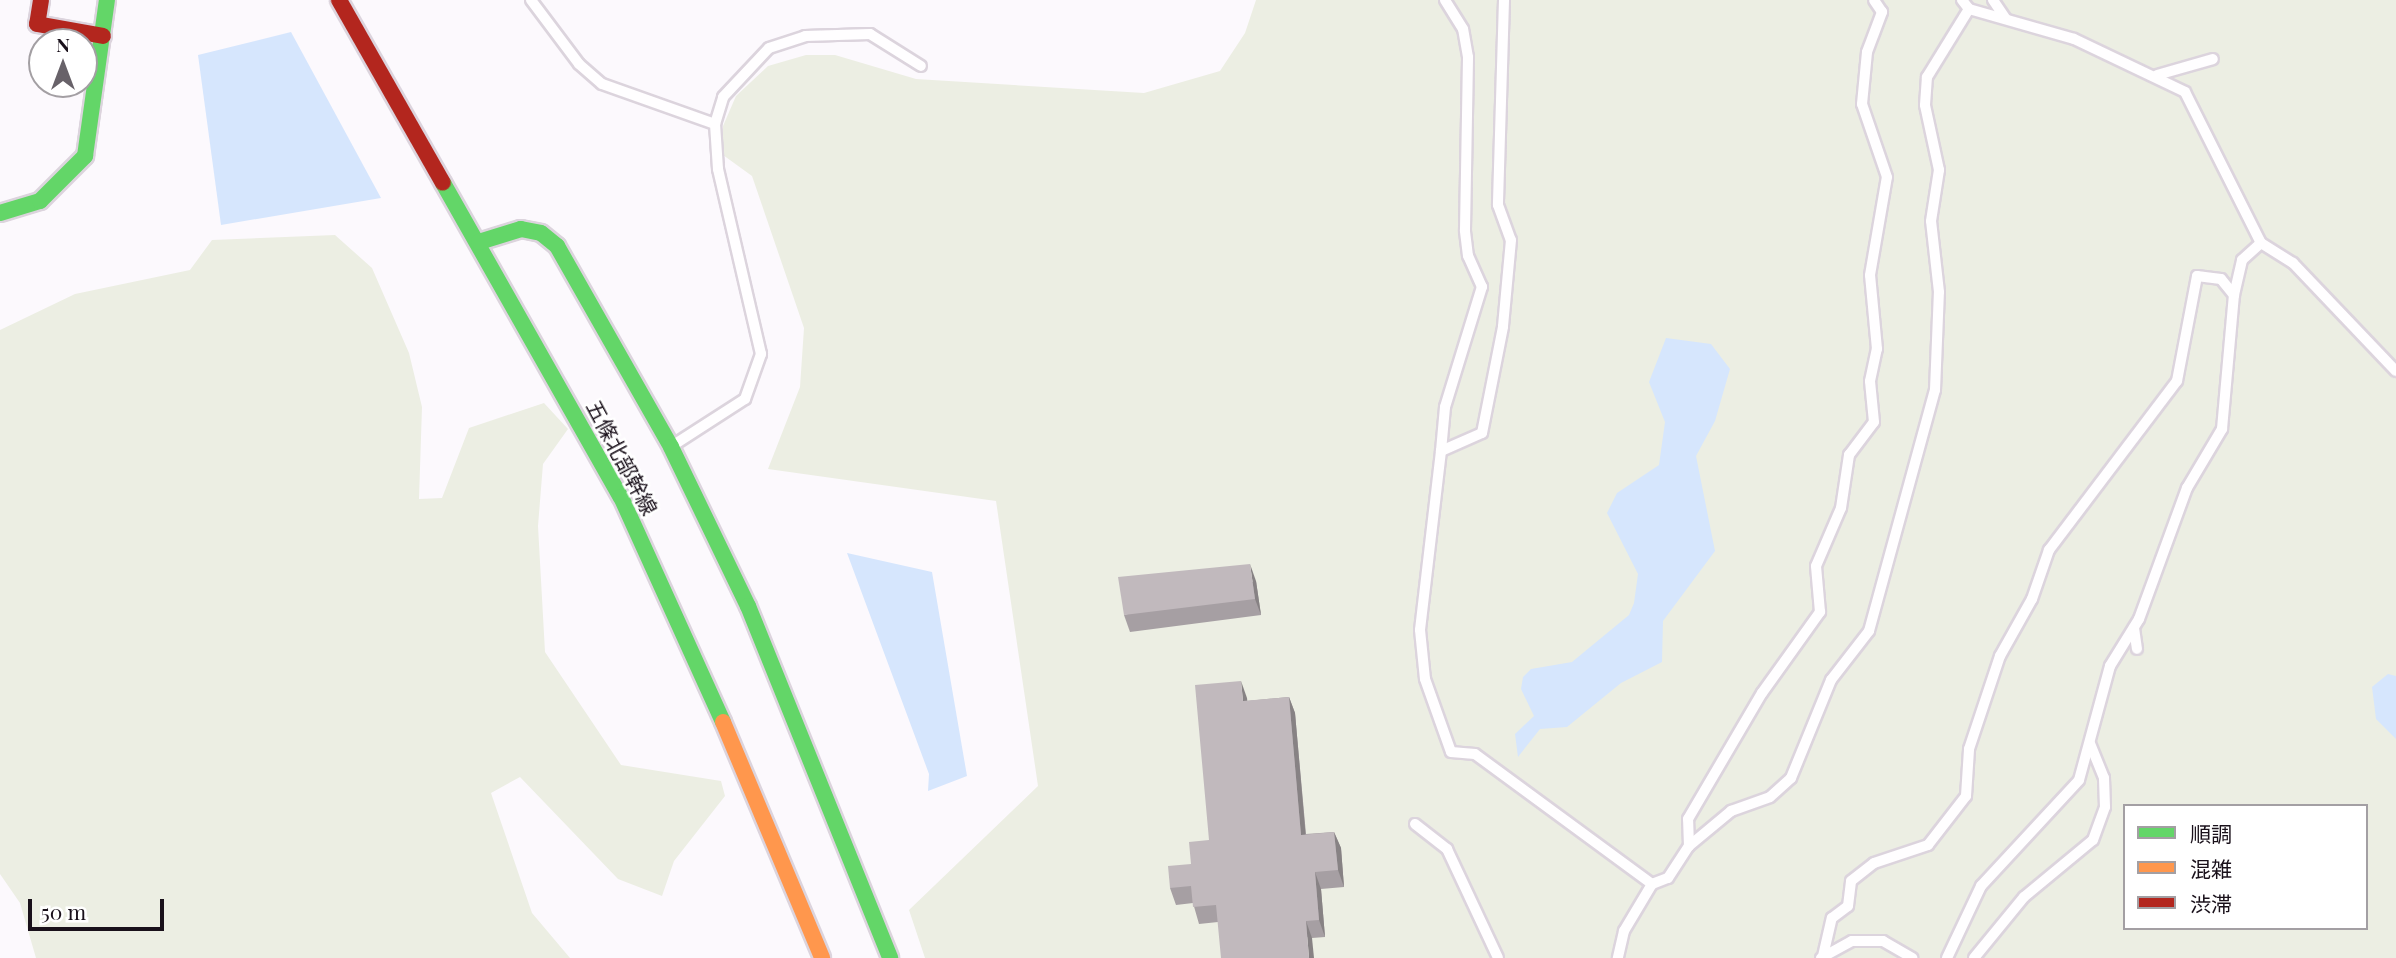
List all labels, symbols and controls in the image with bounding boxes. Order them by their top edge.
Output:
north arrow [28,28,98,98]
text: N [56,31,70,57]
street label: 五條北部幹線 [582,395,664,519]
legend [2123,804,2368,930]
text: 順調 [2190,819,2232,847]
text: 混雑 [2190,854,2232,882]
scale bar [32,884,168,928]
text: 渋滞 [2190,889,2232,917]
text: 50 m [41,897,86,925]

